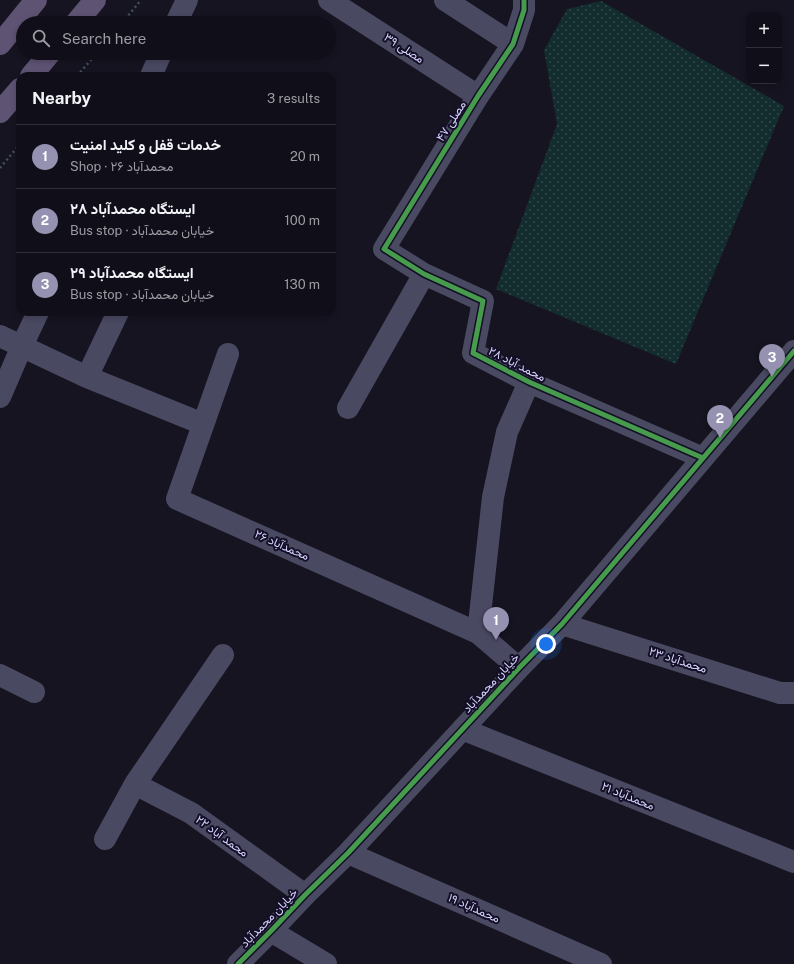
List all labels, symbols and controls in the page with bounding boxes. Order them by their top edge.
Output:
map controls [746,12,782,84]
button: + [746,12,782,48]
search box [16,16,336,60]
icon: search [30,27,52,49]
text: Search here [62,30,146,47]
street label: مصلی ۳۹ [381,30,427,67]
button: − [746,48,782,84]
text: Nearby [32,88,91,108]
text: 3 results [267,91,320,106]
street label: مصلی ۴۷ [433,98,470,144]
text: خدمات قفل و کلید امنیت [70,136,221,153]
text: 1 [42,149,48,164]
text: 20 m [290,149,320,164]
text: Shop · محمدآباد ۲۶ [70,159,173,174]
text: ایستگاه محمدآباد ۲۸ [70,200,195,217]
text: 2 [41,213,49,228]
text: 100 m [284,213,320,228]
text: Bus stop · خیابان محمدآباد [70,223,214,238]
text: ایستگاه محمدآباد ۲۹ [70,264,194,281]
text: 3 [41,277,49,292]
text: 130 m [284,277,320,292]
text: Bus stop · خیابان محمدآباد [70,287,214,302]
street label: محمد آباد ۲۸ [486,344,548,384]
pin: 3 [759,344,785,377]
pin: 2 [707,405,733,438]
street label: محمدآباد ۲۶ [253,527,311,563]
pin: 1 [483,607,509,640]
your location [536,634,556,654]
street label: محمدآباد ۲۳ [647,644,709,676]
street label: خیابان محمدآباد [460,650,522,716]
street label: محمدآباد ۲۱ [600,779,656,813]
street label: محمد آباد ۲۲ [193,812,251,860]
street label: خیابان محمدآباد [237,886,301,950]
street label: محمدآباد ۱۹ [446,890,502,926]

